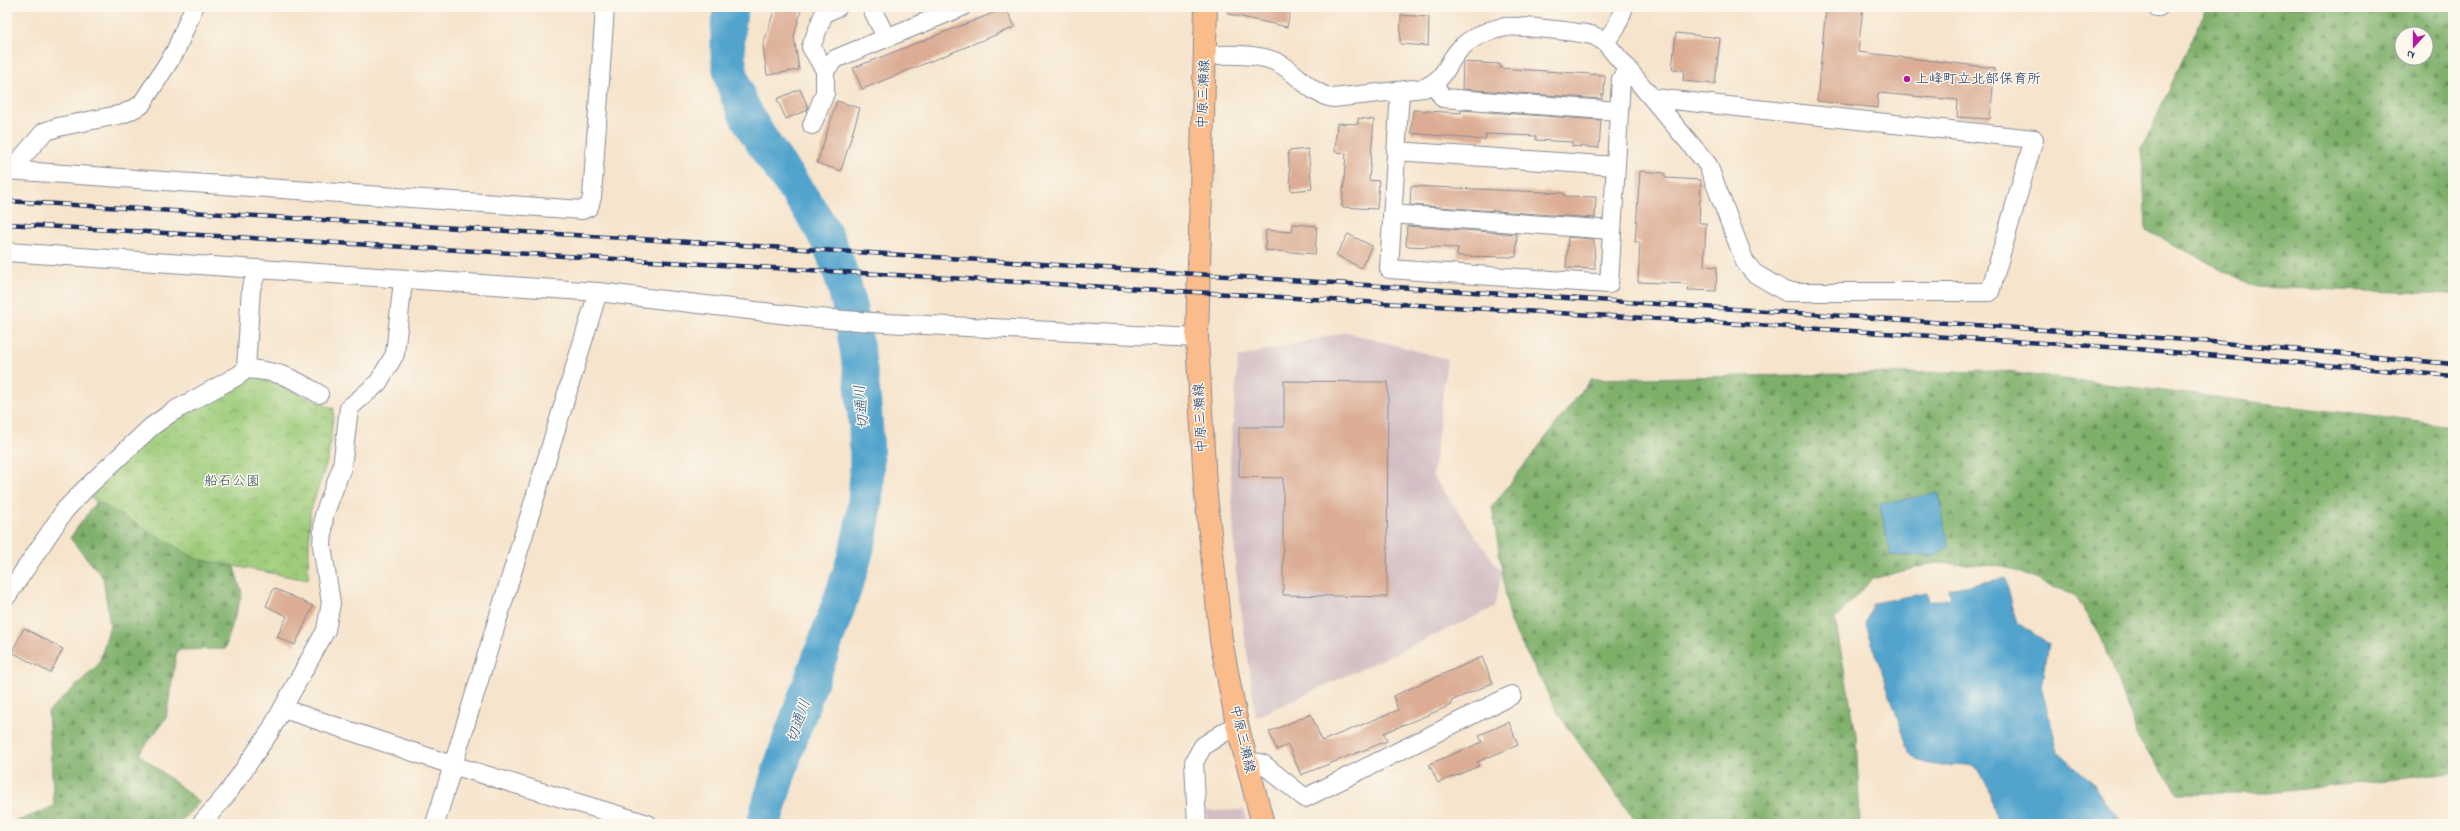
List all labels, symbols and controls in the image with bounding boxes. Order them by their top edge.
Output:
north arrow [2394,26,2434,66]
text: N [2404,46,2417,63]
street label: 中原三瀬線 [1192,59,1216,129]
place label: 上峰町立北部保育所 [1915,69,2041,90]
marker: 上峰町立北部保育所 [1902,74,1912,84]
street label: 中原三瀬線 [1189,382,1213,454]
water label: 切通川 [849,384,875,430]
park label: 船石公園 [204,471,260,492]
water label: 切通川 [781,696,817,746]
street label: 中原三瀬線 [1224,703,1260,775]

